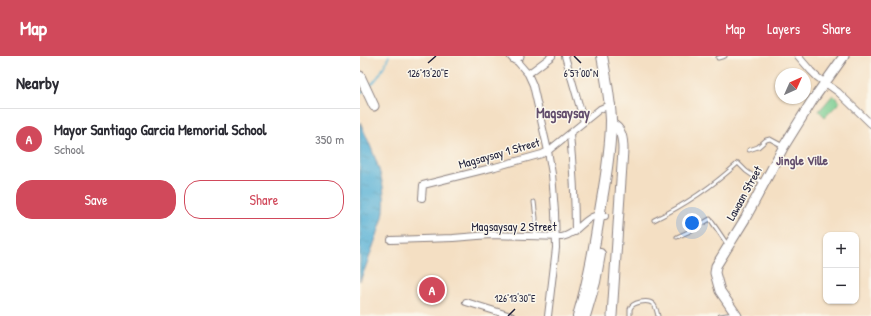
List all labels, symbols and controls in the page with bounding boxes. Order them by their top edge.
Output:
text: Map [20,15,47,41]
text: Map [725,19,745,38]
text: Layers [767,19,800,38]
text: Share [822,19,851,38]
text: 126°13'20"E [408,67,449,80]
text: 6°57'00"N [564,67,598,80]
north arrow [775,68,811,104]
text: Nearby [16,71,59,94]
district label: Magsaysay [536,103,590,124]
text: Mayor Santiago Garcia Memorial School [54,119,267,140]
text: A [26,130,32,148]
text: 350 m [315,130,344,148]
street label: Magsaysay 1 Street [456,133,542,173]
text: School [54,140,84,158]
district label: Jingle Ville [776,151,829,170]
street label: Lawaan Street [722,162,766,223]
button: Save [16,180,176,219]
button: Share [184,180,344,219]
your location [682,213,702,233]
street label: Magsaysay 2 Street [471,218,557,235]
map controls [823,232,859,304]
button: + [823,232,859,268]
button: − [823,268,859,304]
pin: A [419,275,445,305]
text: 126°13'30"E [495,292,536,305]

